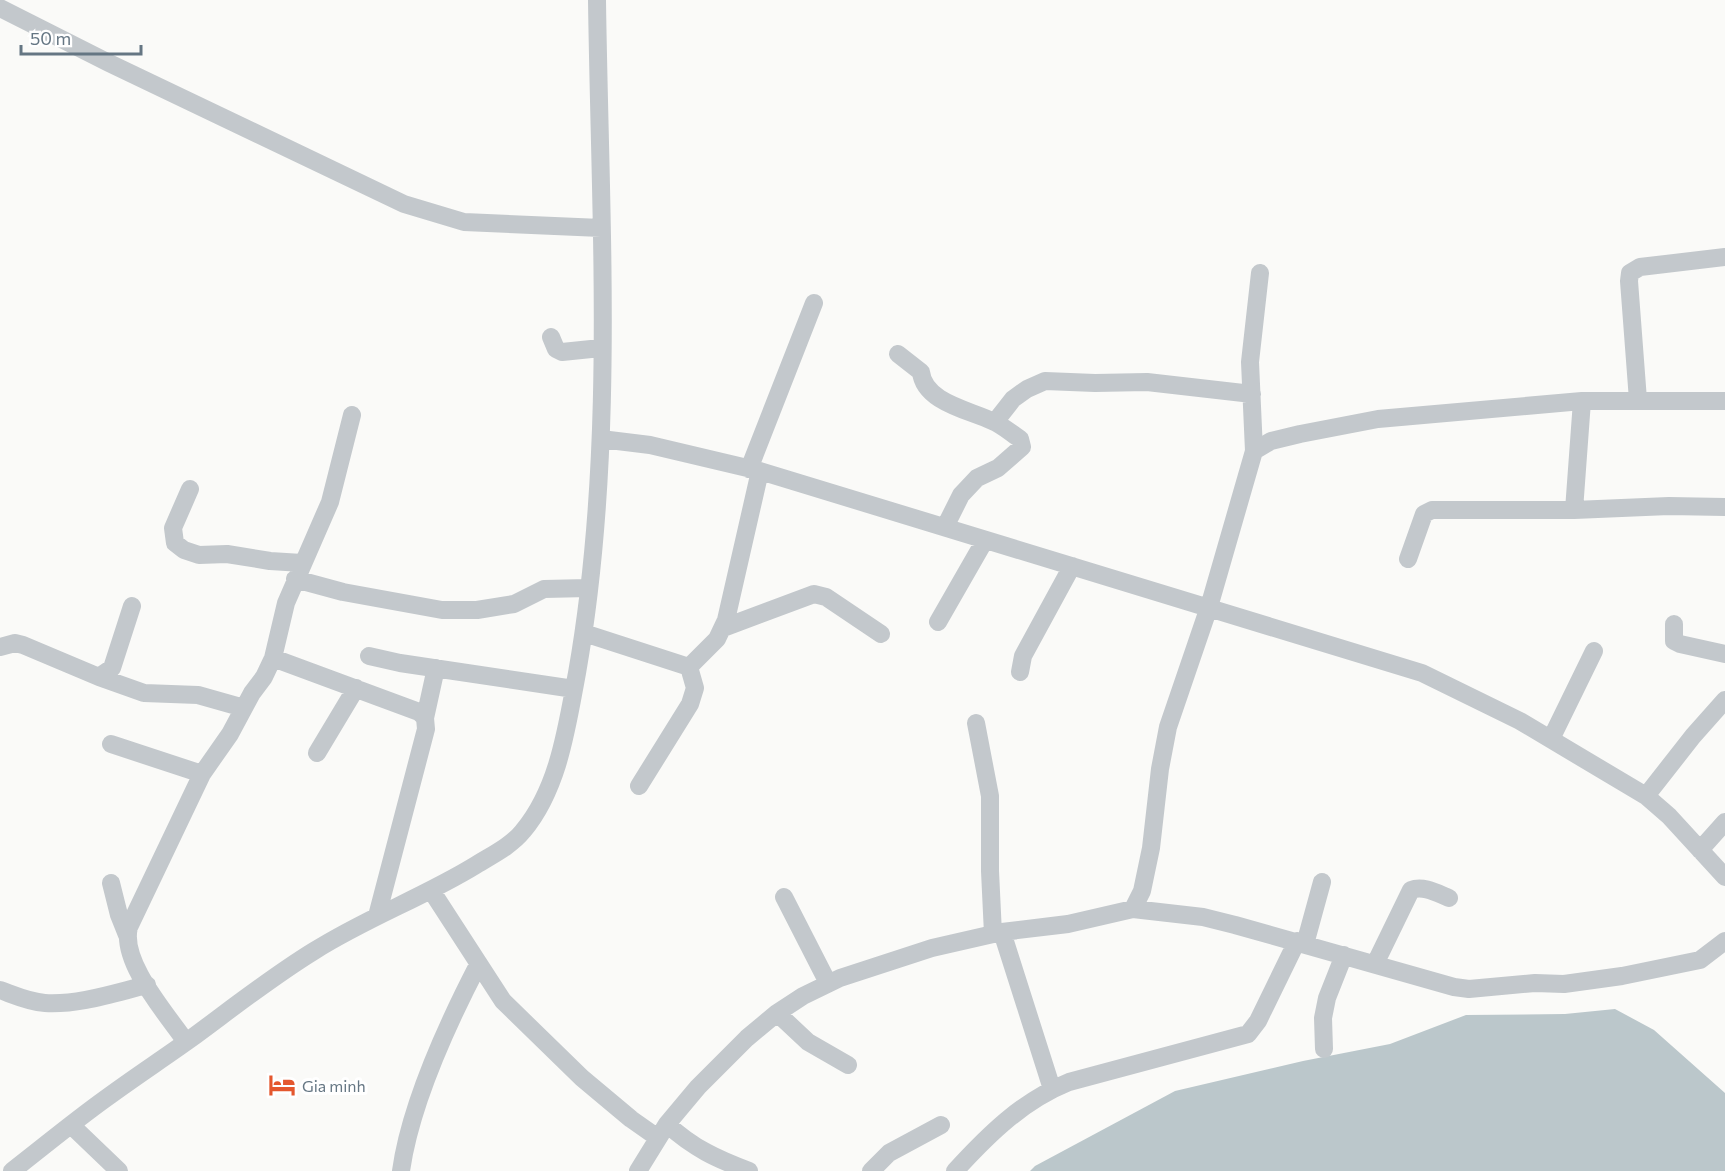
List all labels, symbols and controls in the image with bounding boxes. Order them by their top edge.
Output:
scale bar [21,18,141,56]
text: 50 m [30,27,71,49]
hotel icon: Gia minh [267,1070,297,1100]
place label: Gia minh [302,1076,366,1095]

